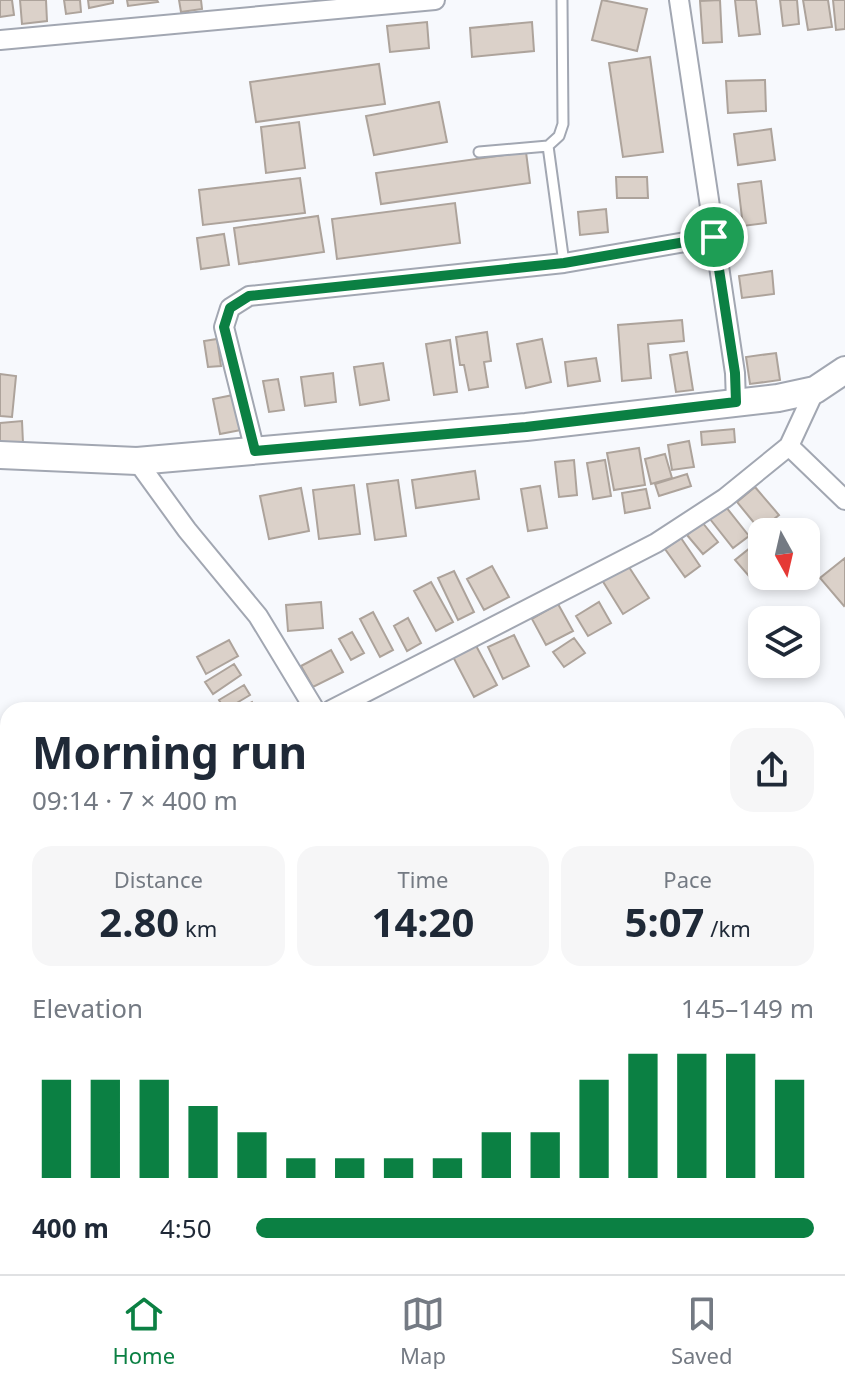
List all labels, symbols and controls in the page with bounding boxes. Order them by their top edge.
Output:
pin [680,203,748,271]
icon: arrive [692,215,736,259]
north arrow [748,518,820,590]
map controls [748,518,820,678]
button: layers [748,606,820,678]
text: Morning run [32,722,307,782]
button: share [730,728,814,812]
text: 09:14 · 7 × 400 m [32,782,238,818]
text: Distance [114,864,203,894]
text: Time [398,864,448,894]
text: Pace [663,864,712,894]
text: 2.80 [99,894,179,949]
text: 14:20 [372,894,474,949]
text: 5:07 [625,894,704,949]
text: km [179,913,217,943]
text: /km [704,913,751,943]
text: Elevation [32,990,143,1026]
text: 145–149 m [681,990,814,1026]
text: 400 m [32,1210,109,1246]
text: 4:50 [160,1210,212,1246]
tab: Home [113,1292,175,1370]
tab: Map [400,1292,446,1370]
tab: Saved [671,1292,732,1370]

